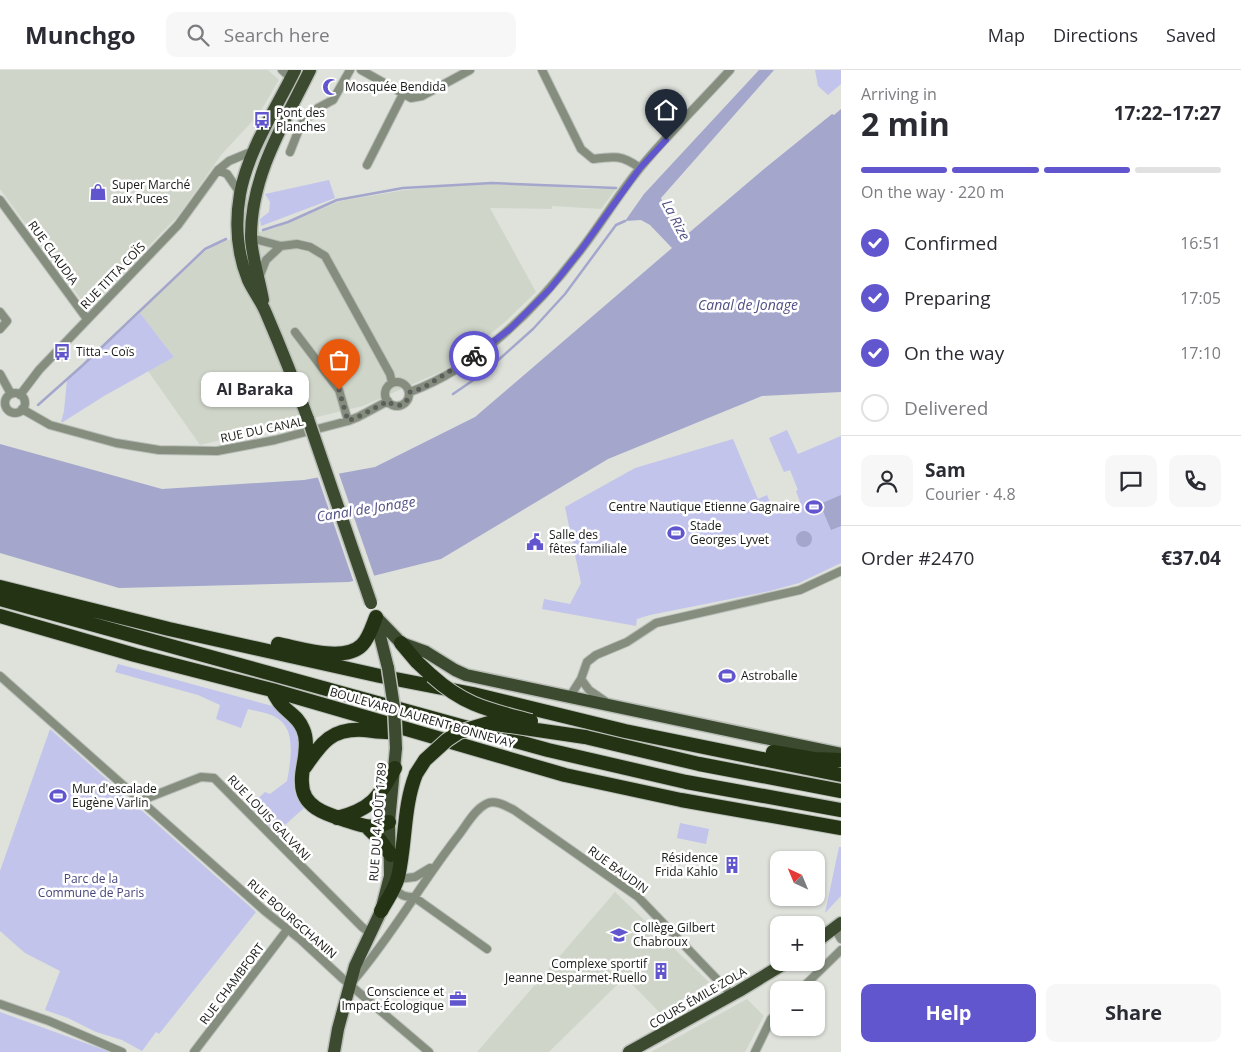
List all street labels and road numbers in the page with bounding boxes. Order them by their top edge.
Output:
street label: RUE CLAUDIA [24,217,83,289]
street label: RUE TITTA COÏS [76,239,149,313]
street label: RUE DU CANAL [219,412,305,447]
street label: BOULEVARD LAURENT BONNEVAY [328,683,517,752]
street label: RUE DU 4 AOÛT 1789 [365,762,390,882]
street label: RUE LOUIS GALVANI [224,771,315,864]
street label: RUE BAUDIN [585,842,652,897]
street label: RUE BOURGCHANIN [244,875,341,962]
street label: RUE CHAMBFORT [195,939,268,1028]
street label: COURS ÉMILE ZOLA [646,963,750,1032]

